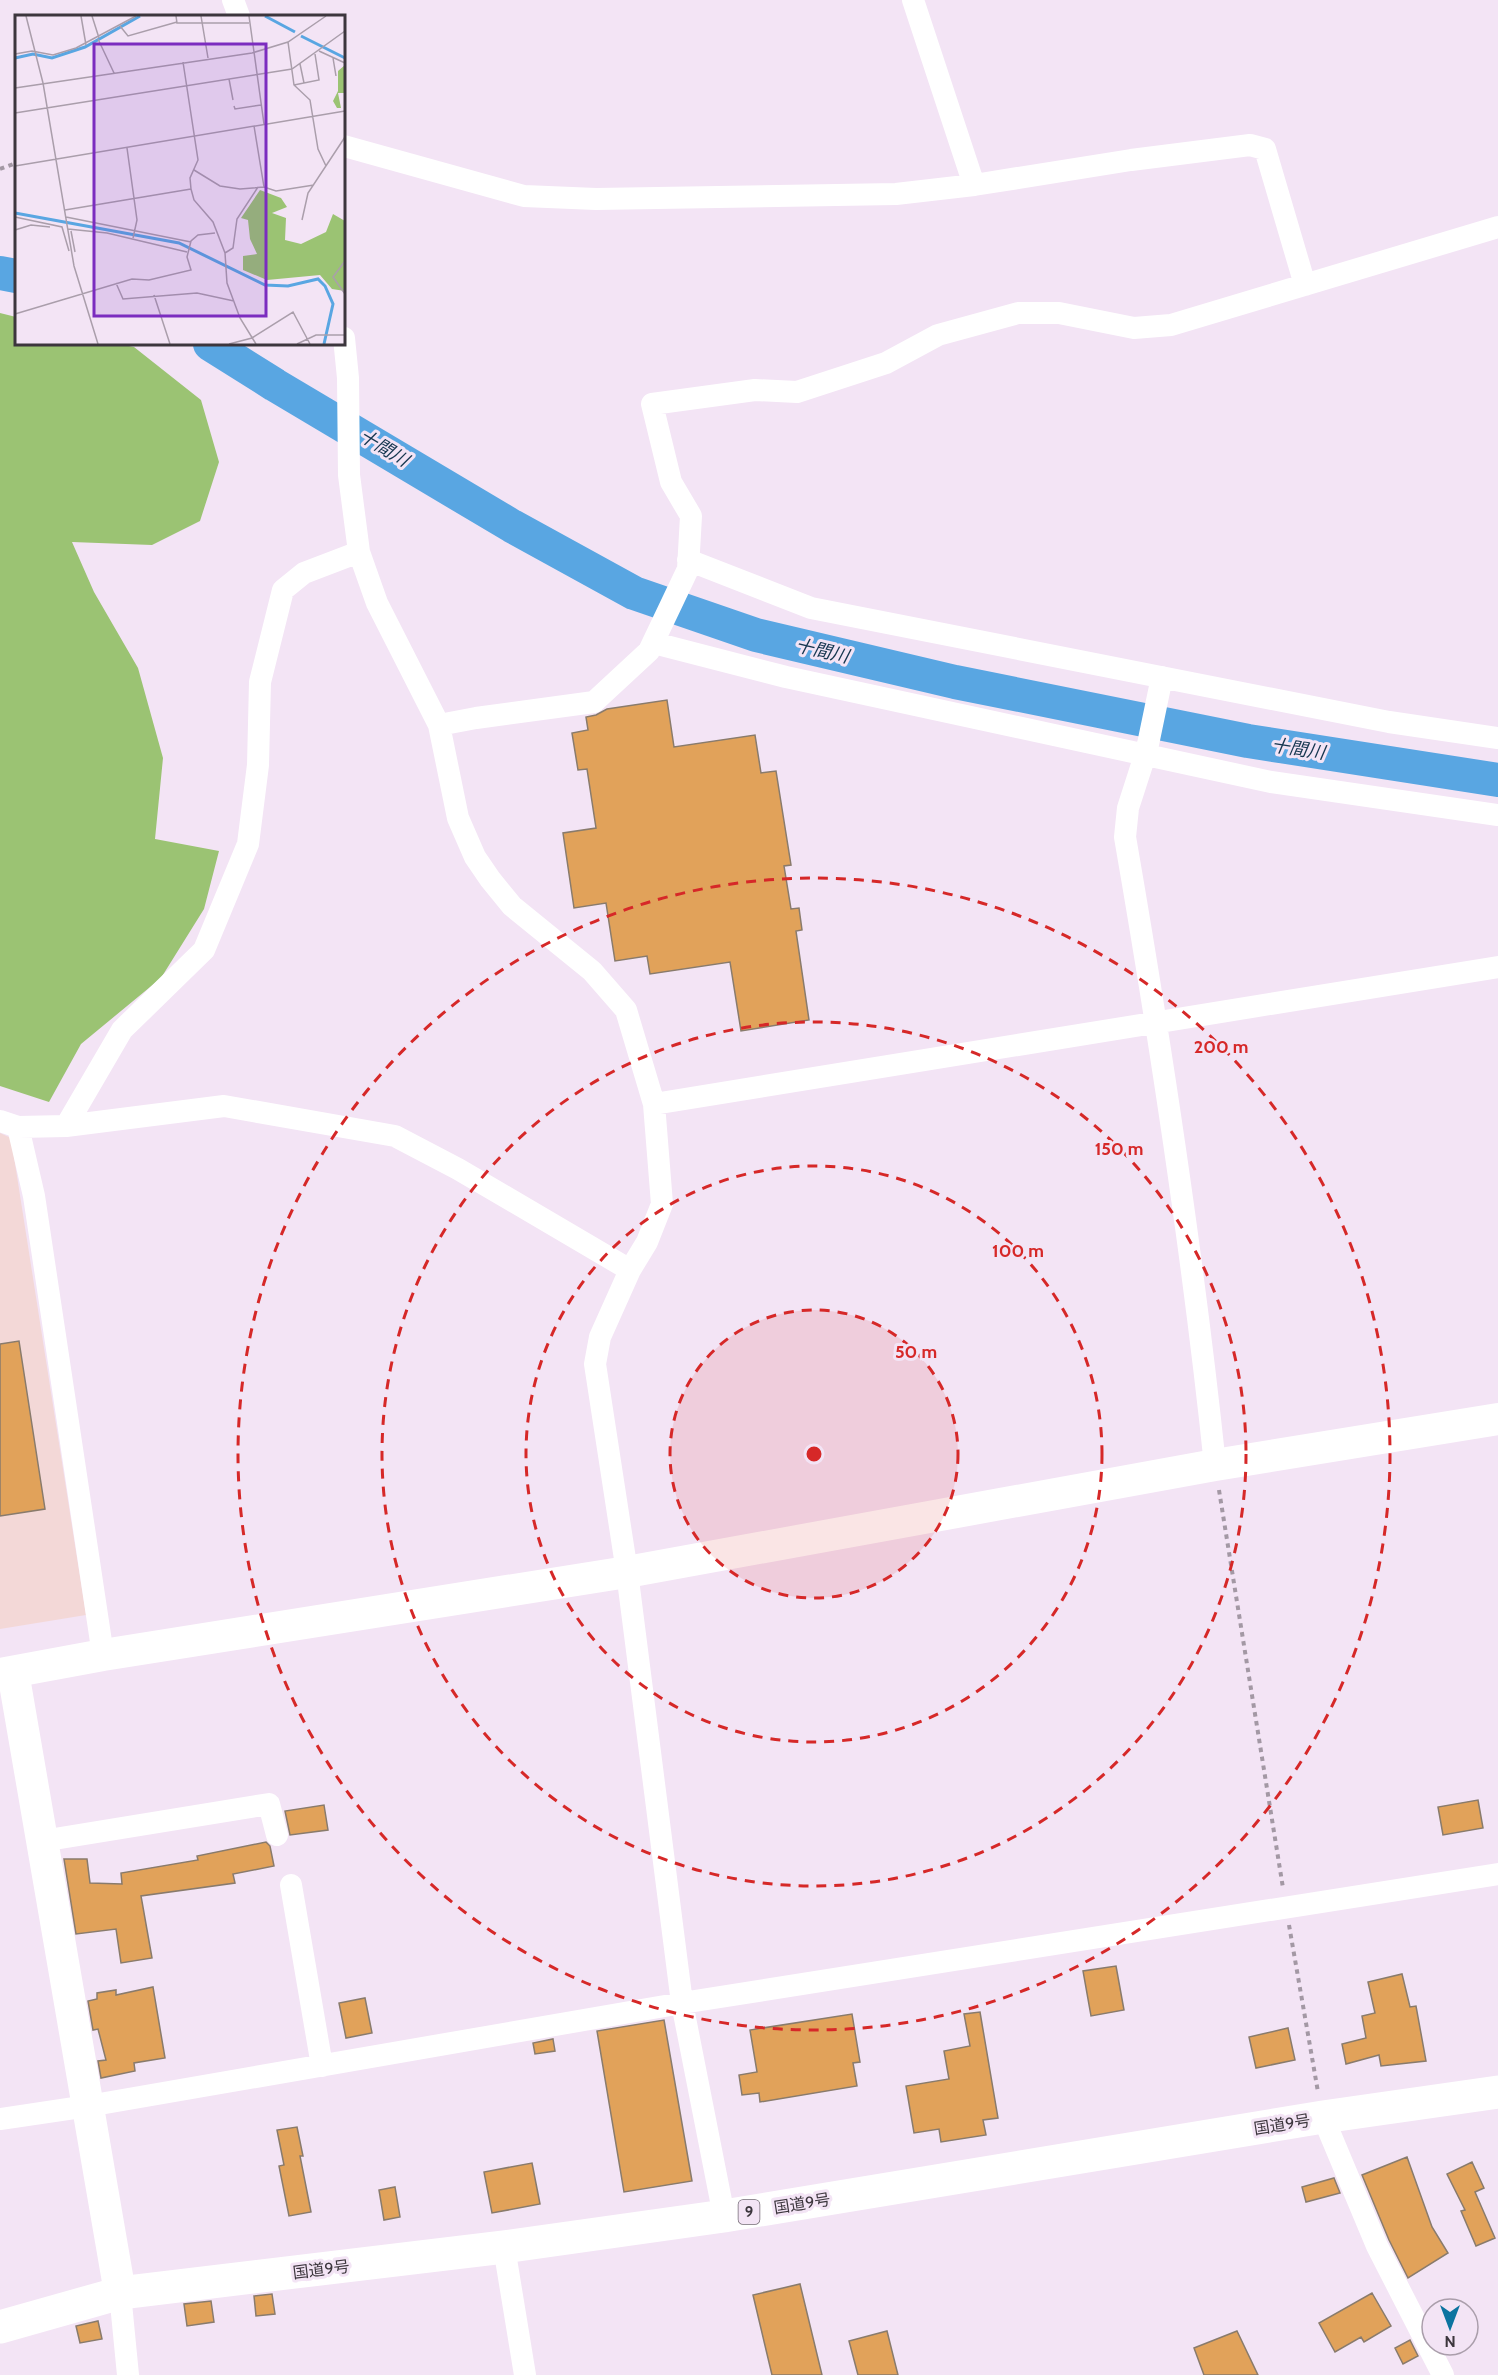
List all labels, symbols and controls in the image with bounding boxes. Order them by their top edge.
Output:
inset map [15,15,345,345]
water label: 十間川 [355,425,415,472]
water label: 十間川 [793,634,853,668]
water label: 十間川 [1270,734,1328,764]
text: 200 m [1194,1036,1248,1058]
text: 150 m [1095,1138,1143,1160]
text: 100 m [992,1240,1044,1262]
text: 50 m [895,1341,937,1363]
centre of rings [804,1444,824,1464]
street label: 国道9号 [1252,2111,1312,2138]
street label: 国道9号 [772,2190,832,2217]
road number: 9 [738,2200,760,2224]
street label: 国道9号 [292,2257,351,2282]
north arrow [1420,2297,1480,2357]
text: N [1444,2332,1456,2351]

